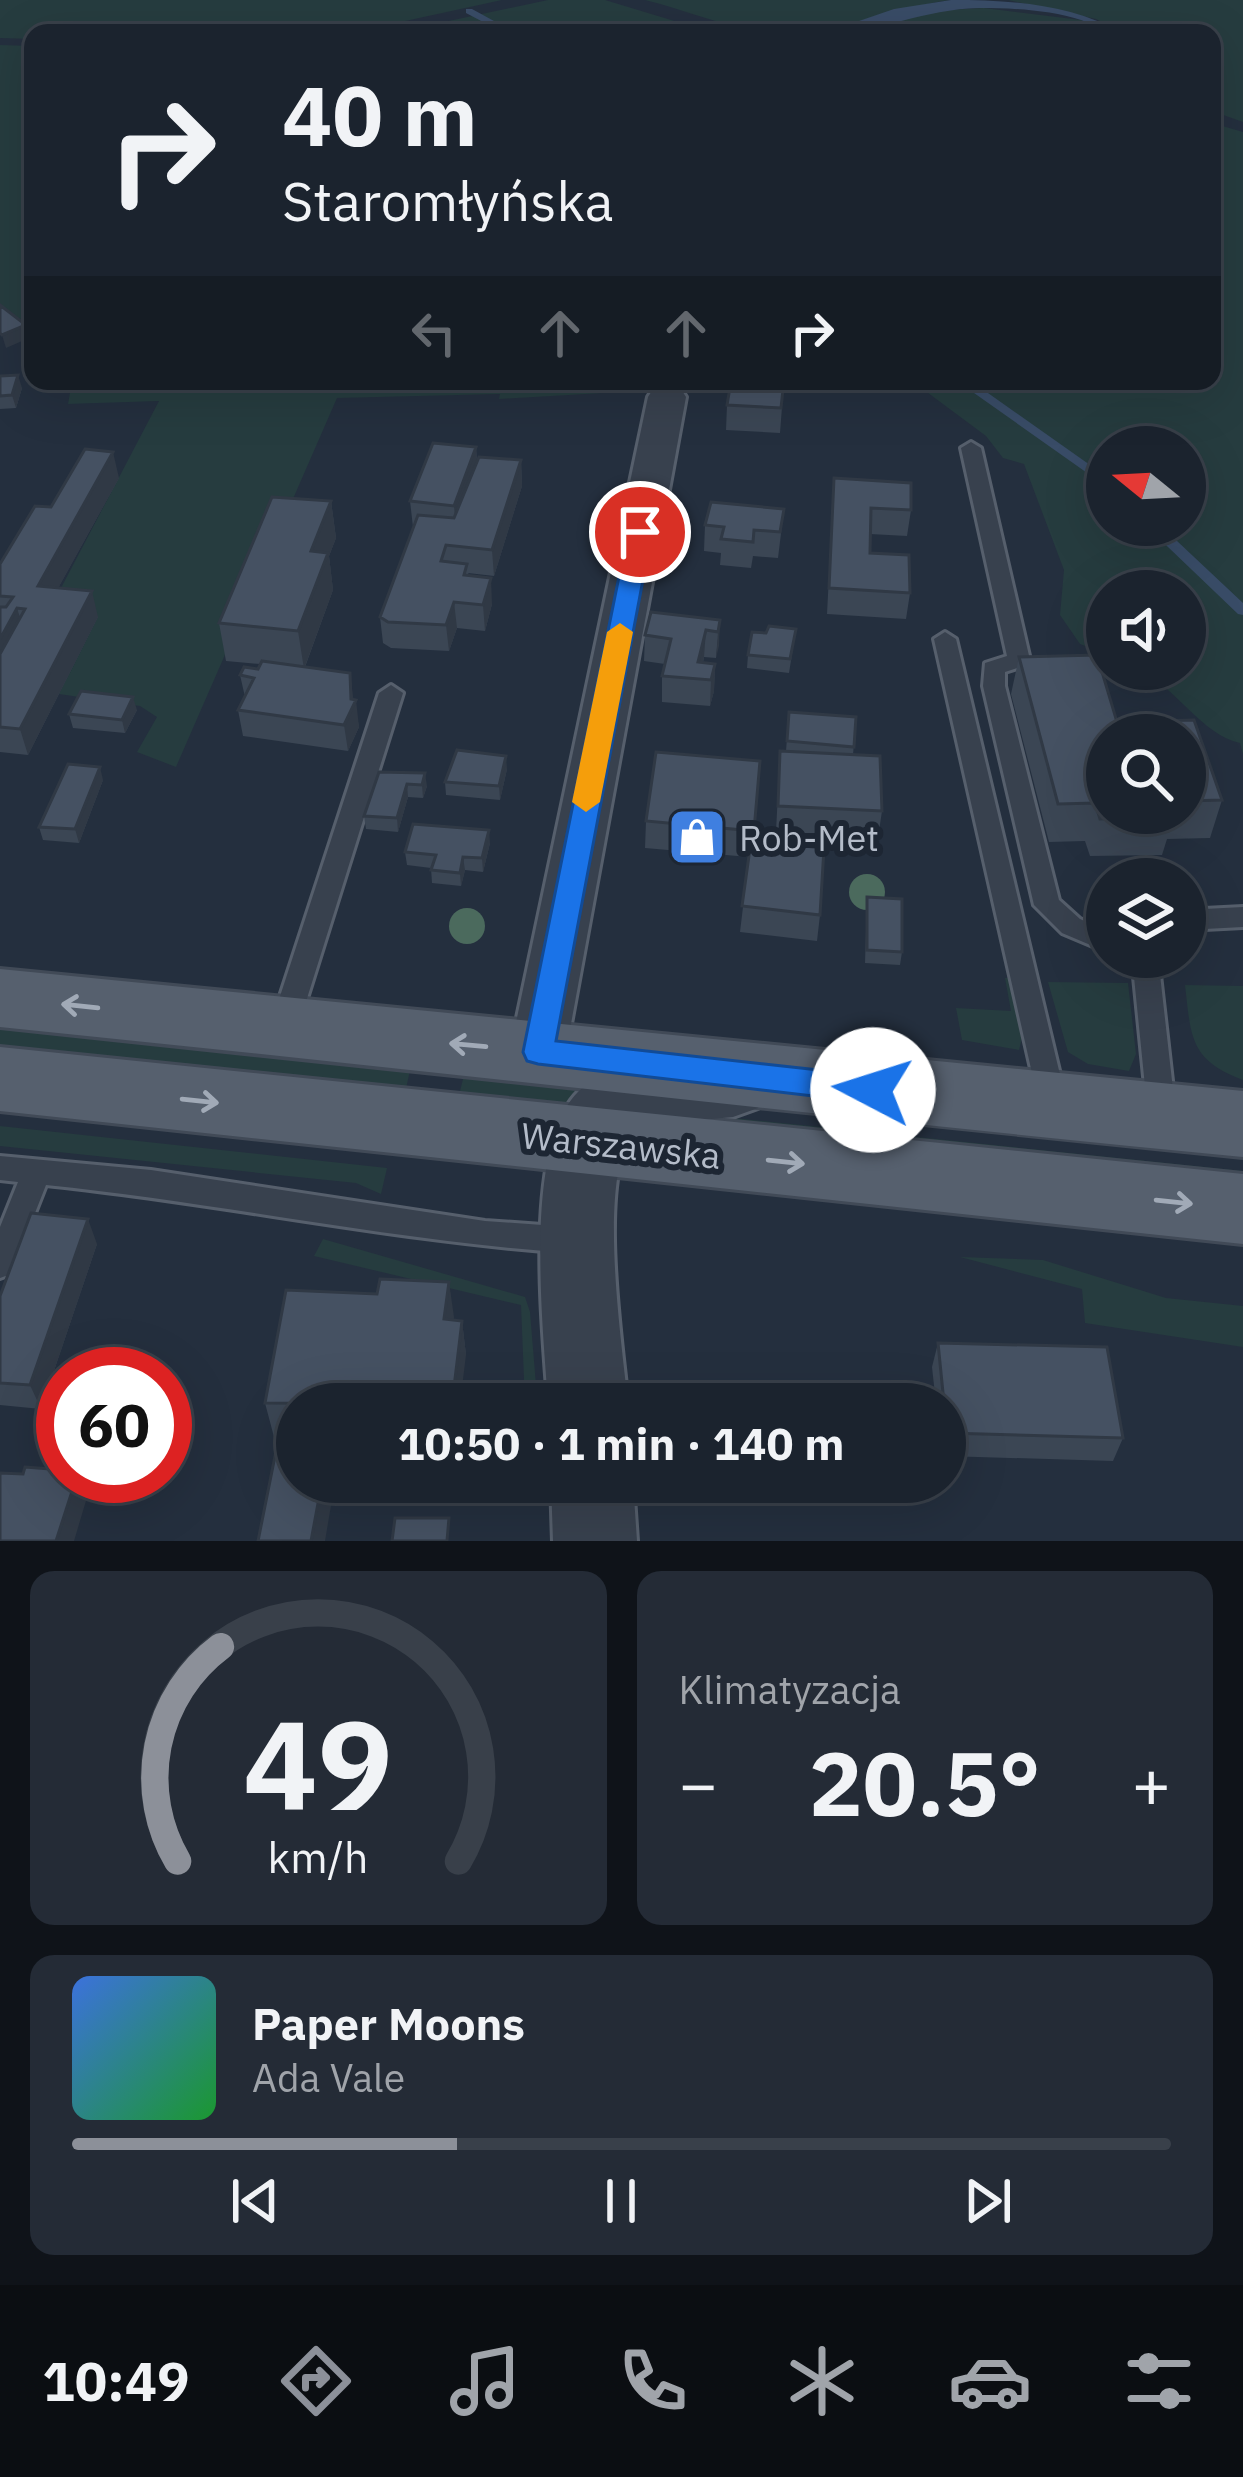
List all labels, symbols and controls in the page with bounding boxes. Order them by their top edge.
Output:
text: 40 m [282,60,478,169]
icon: right [84,72,240,228]
text: Staromłyńska [282,166,614,236]
icon: left [401,300,467,366]
icon: ahead [527,300,593,366]
icon: ahead [653,300,719,366]
icon: right [779,300,845,366]
north arrow [1086,426,1206,546]
map controls [1086,426,1206,978]
pin [589,481,691,583]
icon: arrive [607,499,673,565]
button: sound [1086,570,1206,690]
button: search [1086,714,1206,834]
shop icon: Rob-Met [666,806,728,868]
place label: Rob-Met [739,814,879,861]
button: layers [1086,858,1206,978]
one-way arrow [61,994,100,1017]
position arrow [810,1027,936,1153]
one-way arrow [449,1033,488,1056]
one-way arrow [180,1090,219,1112]
street label: Warszawska [519,1111,723,1179]
one-way arrow [766,1152,805,1174]
one-way arrow [1154,1191,1193,1214]
speed limit sign: 60 [36,1347,192,1503]
text: 10:50 · 1 min · 140 m [398,1414,844,1472]
text: Klimatyzacja [679,1664,901,1715]
text: 49 [243,1682,393,1844]
text: 20.5° [809,1724,1041,1841]
text: − [679,1740,718,1826]
text: + [1131,1740,1171,1826]
text: km/h [268,1829,369,1885]
text: Paper Moons [252,1994,525,2052]
text: Ada Vale [252,2052,405,2103]
icon: previous [222,2168,288,2234]
icon: pause [588,2168,654,2234]
icon: next [955,2168,1021,2234]
icon: directions [274,2339,358,2423]
icon: music [443,2339,527,2423]
icon: phone [611,2339,695,2423]
icon: climate [780,2339,864,2423]
icon: car [948,2339,1032,2423]
icon: filters [1117,2339,1201,2423]
text: 10:49 [42,2346,190,2416]

